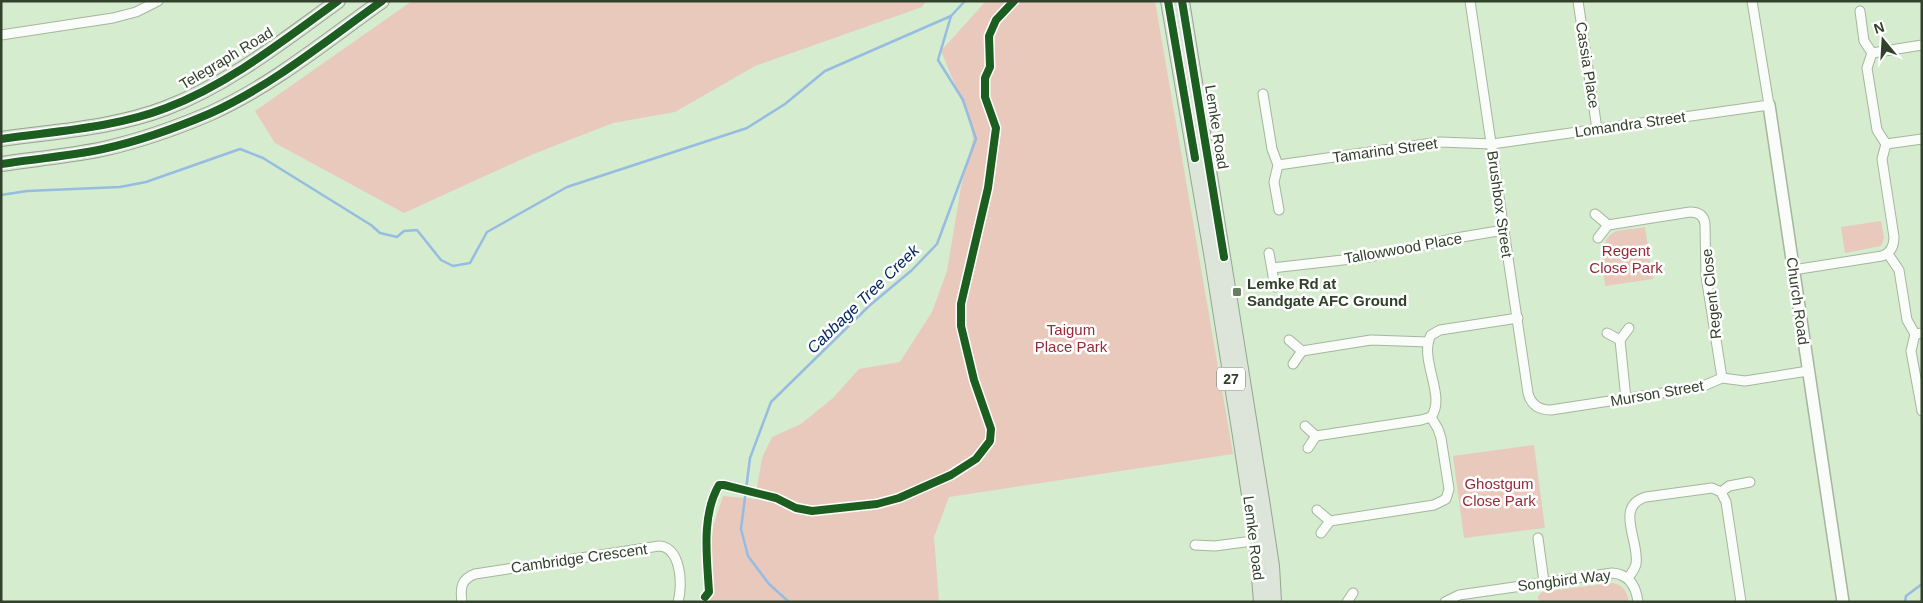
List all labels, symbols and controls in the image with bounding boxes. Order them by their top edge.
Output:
north arrow [1858,15,1908,65]
text: N [1872,18,1886,37]
street label: Cassia Place [1573,20,1603,110]
street label: Telegraph Road [176,23,276,93]
street label: Lemke Road [1202,84,1232,170]
street label: Lomandra Street [1573,108,1687,140]
street label: Tamarind Street [1331,134,1439,166]
street label: Brushbox Street [1484,150,1516,259]
street label: Tallowwood Place [1343,229,1463,267]
water label: Cabbage Tree Creek [804,241,923,357]
park label: Regent Close Park [1589,242,1663,276]
street label: Regent Close [1698,248,1724,340]
street label: Church Road [1783,256,1813,346]
place label: Lemke Rd at Sandgate AFC Ground [1247,275,1407,309]
marker: Lemke Rd at Sandgate AFC Ground [1231,286,1243,298]
park label: Taigum Place Park [1035,321,1108,355]
road number: 27 [1217,368,1245,390]
street label: Murson Street [1609,376,1706,410]
park label: Ghostgum Close Park [1462,475,1536,509]
street label: Lemke Road [1240,495,1268,581]
street label: Cambridge Crescent [510,540,649,576]
street label: Songbird Way [1516,566,1612,594]

